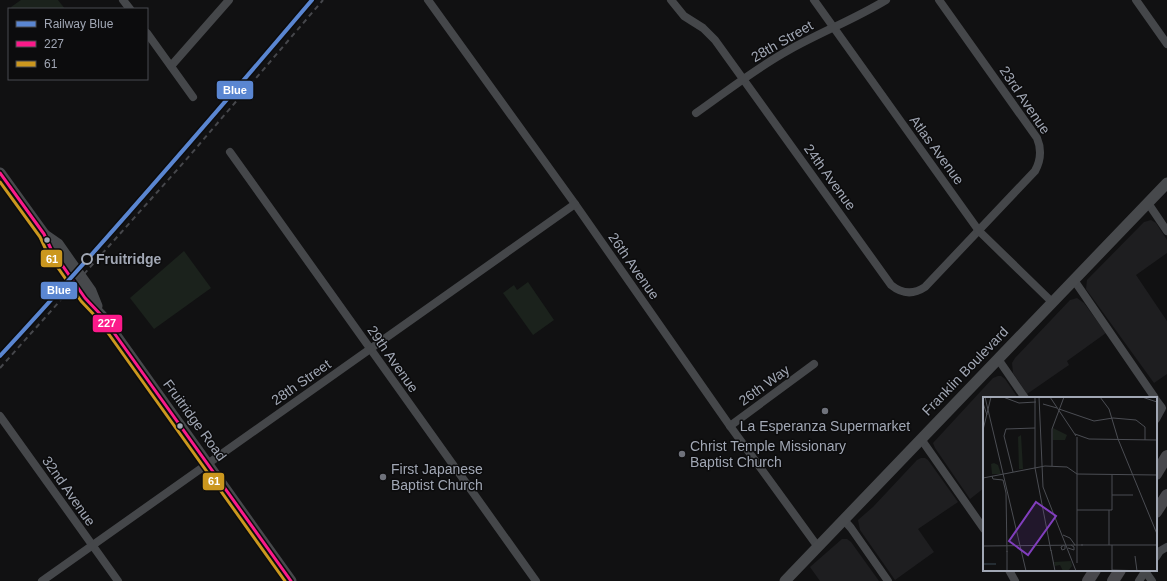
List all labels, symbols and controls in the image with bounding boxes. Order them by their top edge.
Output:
legend [8,8,148,80]
text: Railway Blue [44,17,114,31]
street label: 28th Street [748,17,816,65]
text: 227 [44,37,64,51]
text: 61 [44,57,58,71]
street label: 23rd Avenue [996,63,1054,137]
line badge: Blue [216,80,254,100]
text: Blue [223,84,247,96]
street label: Atlas Avenue [907,112,968,188]
street label: 24th Avenue [801,141,859,213]
street label: 26th Avenue [605,230,663,303]
unlabelled marker [42,235,52,245]
line badge: 61 [40,249,63,268]
place label: Fruitridge [96,251,162,267]
text: 61 [46,253,58,265]
marker: Fruitridge [81,253,93,265]
line badge: Blue [40,281,78,300]
text: Blue [47,284,71,296]
line badge: 227 [92,314,123,333]
text: 227 [98,317,116,329]
street label: 29th Avenue [364,323,422,396]
street label: Franklin Boulevard [919,323,1011,419]
street label: 28th Street [268,356,334,408]
street label: 26th Way [736,361,792,409]
street label: Fruitridge Road [160,376,230,464]
inset map [983,397,1157,571]
marker: La Esperanza Supermarket [820,406,830,416]
place label: La Esperanza Supermarket [740,418,910,434]
unlabelled marker [175,421,185,431]
place label: Christ Temple Missionary Baptist Church [690,438,846,470]
marker: Christ Temple Missionary Baptist Church [677,449,687,459]
street label: 32nd Avenue [39,453,99,529]
place label: First Japanese Baptist Church [391,461,483,493]
line badge: 61 [202,472,225,491]
marker: First Japanese Baptist Church [378,472,388,482]
text: 61 [208,475,220,487]

